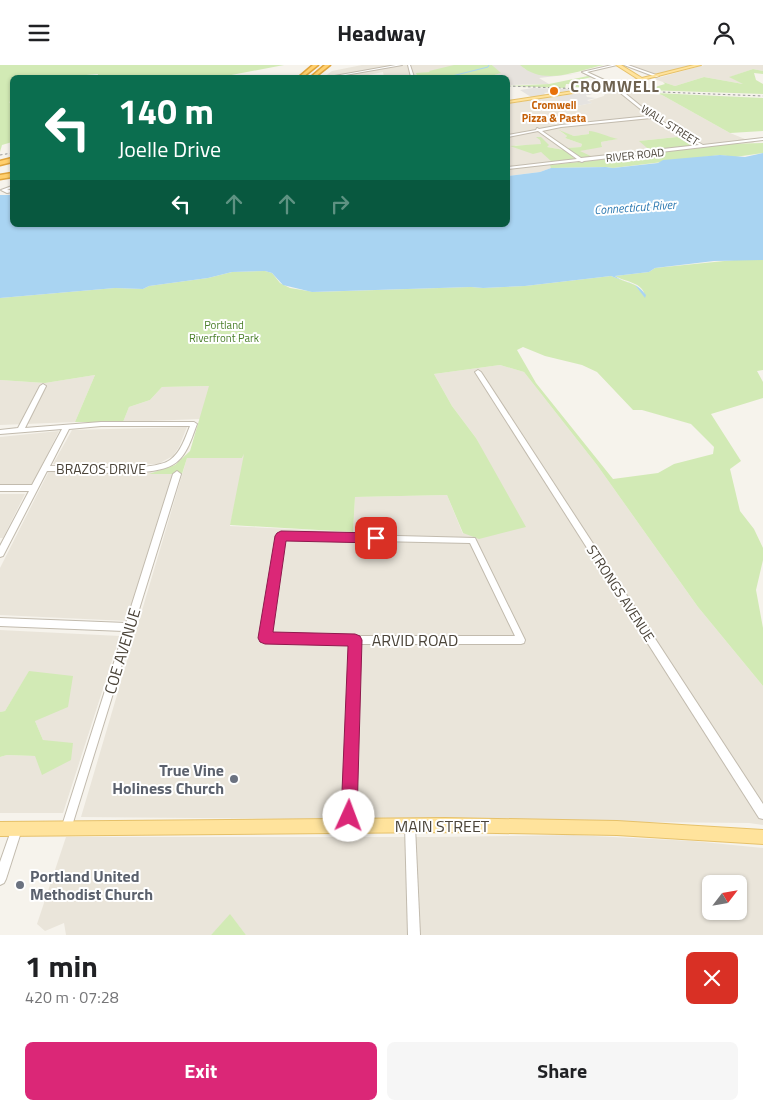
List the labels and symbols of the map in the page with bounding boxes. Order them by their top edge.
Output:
district label: CROMWELL [570,74,660,98]
marker: Cromwell Pizza & Pasta [548,85,560,97]
place label: Cromwell Pizza & Pasta [522,97,587,126]
street label: WALL STREET [638,101,702,149]
street label: RIVER ROAD [605,144,665,166]
water label: Connecticut River [594,195,679,219]
park label: Portland Riverfront Park [189,317,260,346]
street label: BRAZOS DRIVE [56,458,146,479]
pin [355,517,397,559]
street label: STRONGS AVENUE [582,540,660,646]
street label: COE AVENUE [98,605,146,697]
street label: ARVID ROAD [372,628,458,652]
place label: True Vine Holiness Church [112,758,224,800]
marker: True Vine Holiness Church [228,773,240,785]
position arrow [322,789,374,841]
street label: MAIN STREET [395,814,490,838]
place label: Portland United Methodist Church [30,864,153,906]
north arrow [702,875,748,920]
marker: Portland United Methodist Church [14,879,26,891]

